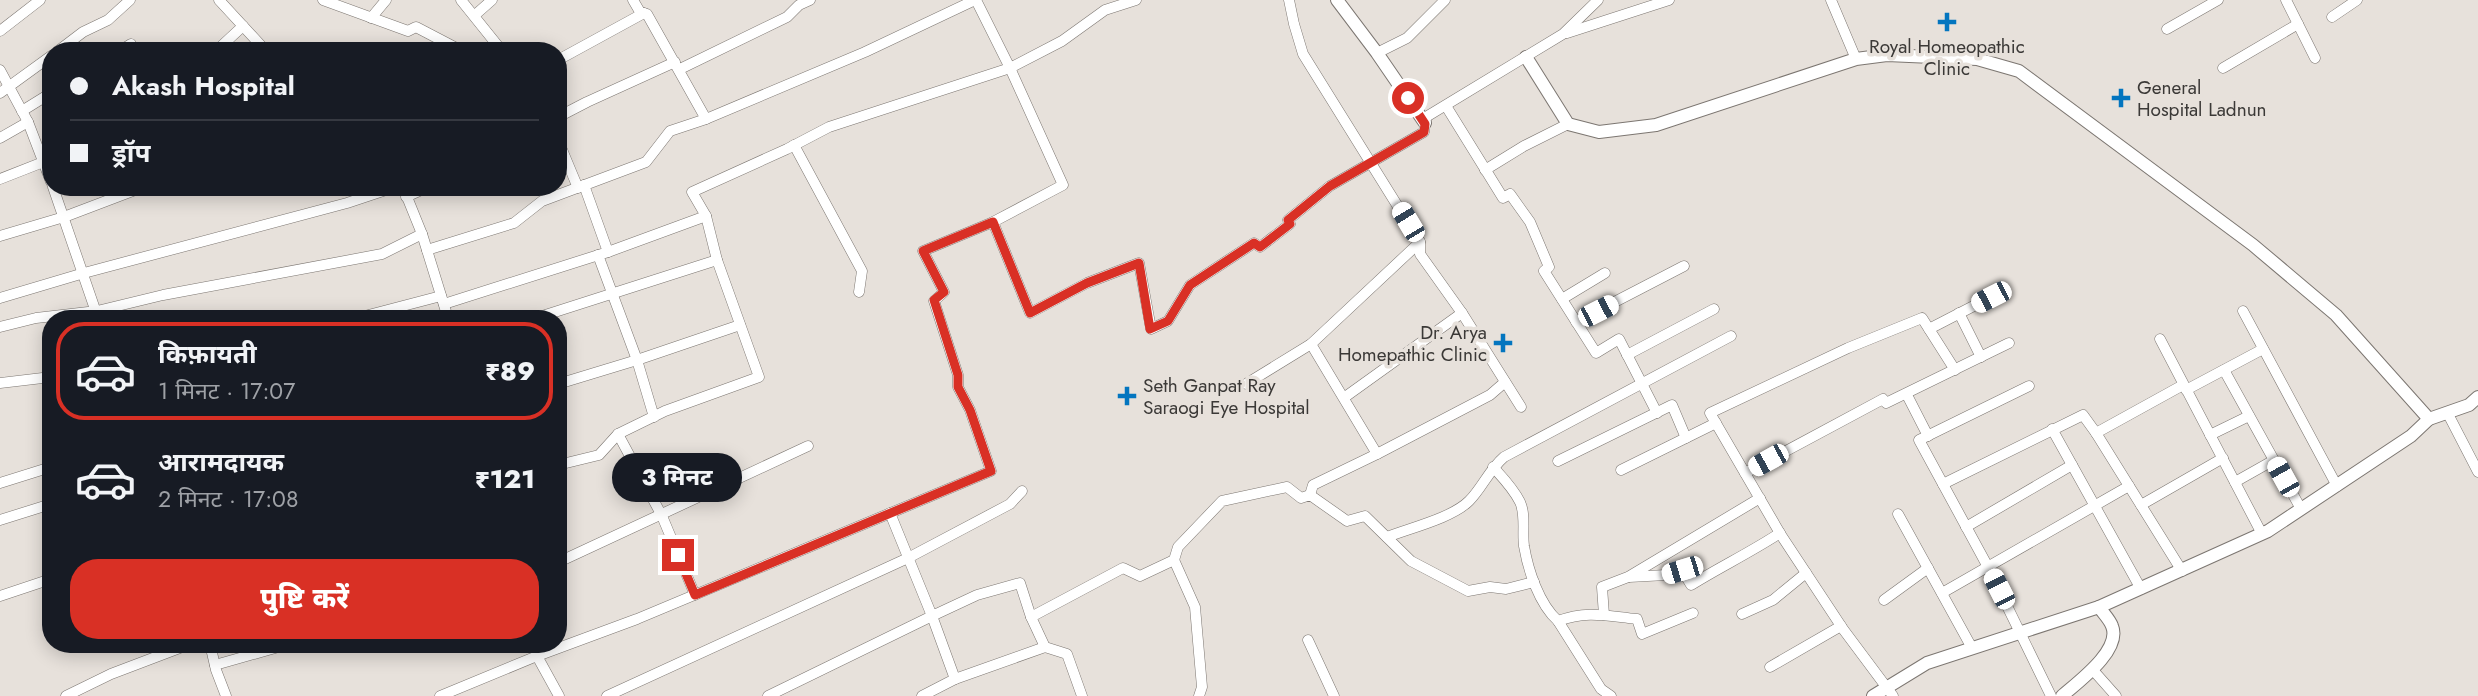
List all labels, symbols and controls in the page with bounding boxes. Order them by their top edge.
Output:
marker: Royal Homeopathic Clinic [1937,12,1957,32]
place label: Royal Homeopathic Clinic [1869,33,2025,82]
text: Akash Hospital [112,67,295,105]
place label: General Hospital Ladnun [2137,74,2267,123]
route start [1392,82,1424,114]
marker: General Hospital Ladnun [2111,88,2131,108]
text: ड्रॉप [112,134,150,172]
car [1389,199,1428,245]
car [1968,278,2015,316]
car [1575,292,1622,330]
place label: Dr. Arya Homepathic Clinic [1338,319,1487,368]
marker: Dr. Arya Homepathic Clinic [1493,333,1513,353]
text: किफ़ायती [158,335,257,373]
icon: car [74,340,137,403]
text: ₹89 [485,352,535,390]
place label: Seth Ganpat Ray Saraogi Eye Hospital [1143,372,1310,421]
text: 1 मिनट · 17:07 [158,374,295,408]
marker: Seth Ganpat Ray Saraogi Eye Hospital [1117,386,1137,406]
car [1745,441,1792,479]
text: आरामदायक [158,443,284,481]
icon: car [74,448,137,511]
callout: 3 मिनट [613,454,743,503]
car [2264,454,2303,500]
text: ₹121 [475,460,535,498]
text: 3 मिनट [641,460,713,494]
text: 2 मिनट · 17:08 [158,482,298,516]
route end [662,539,694,571]
car [1659,554,1706,586]
button: पुष्टि करें [70,559,539,639]
car [1981,566,2018,612]

